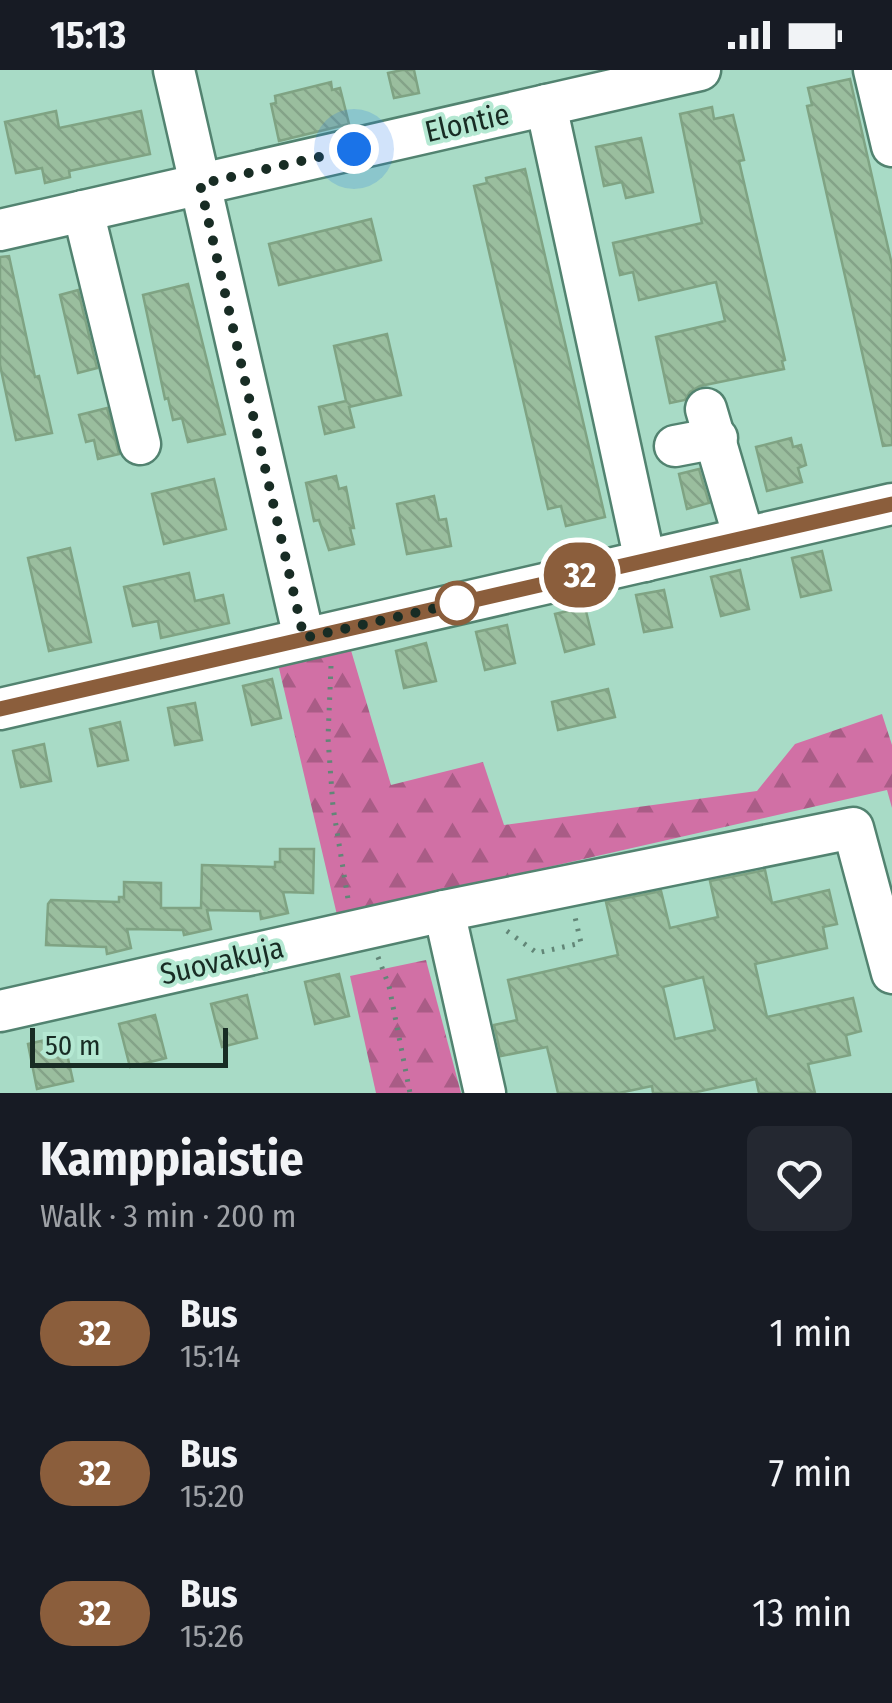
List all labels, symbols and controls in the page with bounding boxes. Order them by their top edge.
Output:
text: 15:13 [50,12,126,58]
street label: Elontie [421,96,513,150]
your location [329,124,379,174]
line badge: 32 [535,542,625,608]
text: 32 [564,554,596,596]
unlabelled marker [436,582,478,624]
street label: Suovakuja [157,929,287,993]
scale bar [30,1023,228,1068]
text: 50 m [45,1029,101,1062]
button: heart [747,1126,852,1231]
text: Kamppiaistie [40,1130,303,1188]
text: Walk · 3 min · 200 m [40,1197,296,1235]
text: Bus [180,1291,238,1337]
text: 1 min [769,1310,852,1356]
text: 32 [79,1312,111,1354]
text: 15:14 [180,1337,241,1375]
text: Bus [180,1431,238,1477]
text: 7 min [769,1450,852,1496]
text: 32 [79,1452,111,1494]
text: 15:20 [180,1477,245,1515]
text: Bus [180,1571,238,1617]
text: 13 min [752,1590,852,1636]
text: 32 [79,1592,111,1634]
text: 15:26 [180,1617,244,1655]

